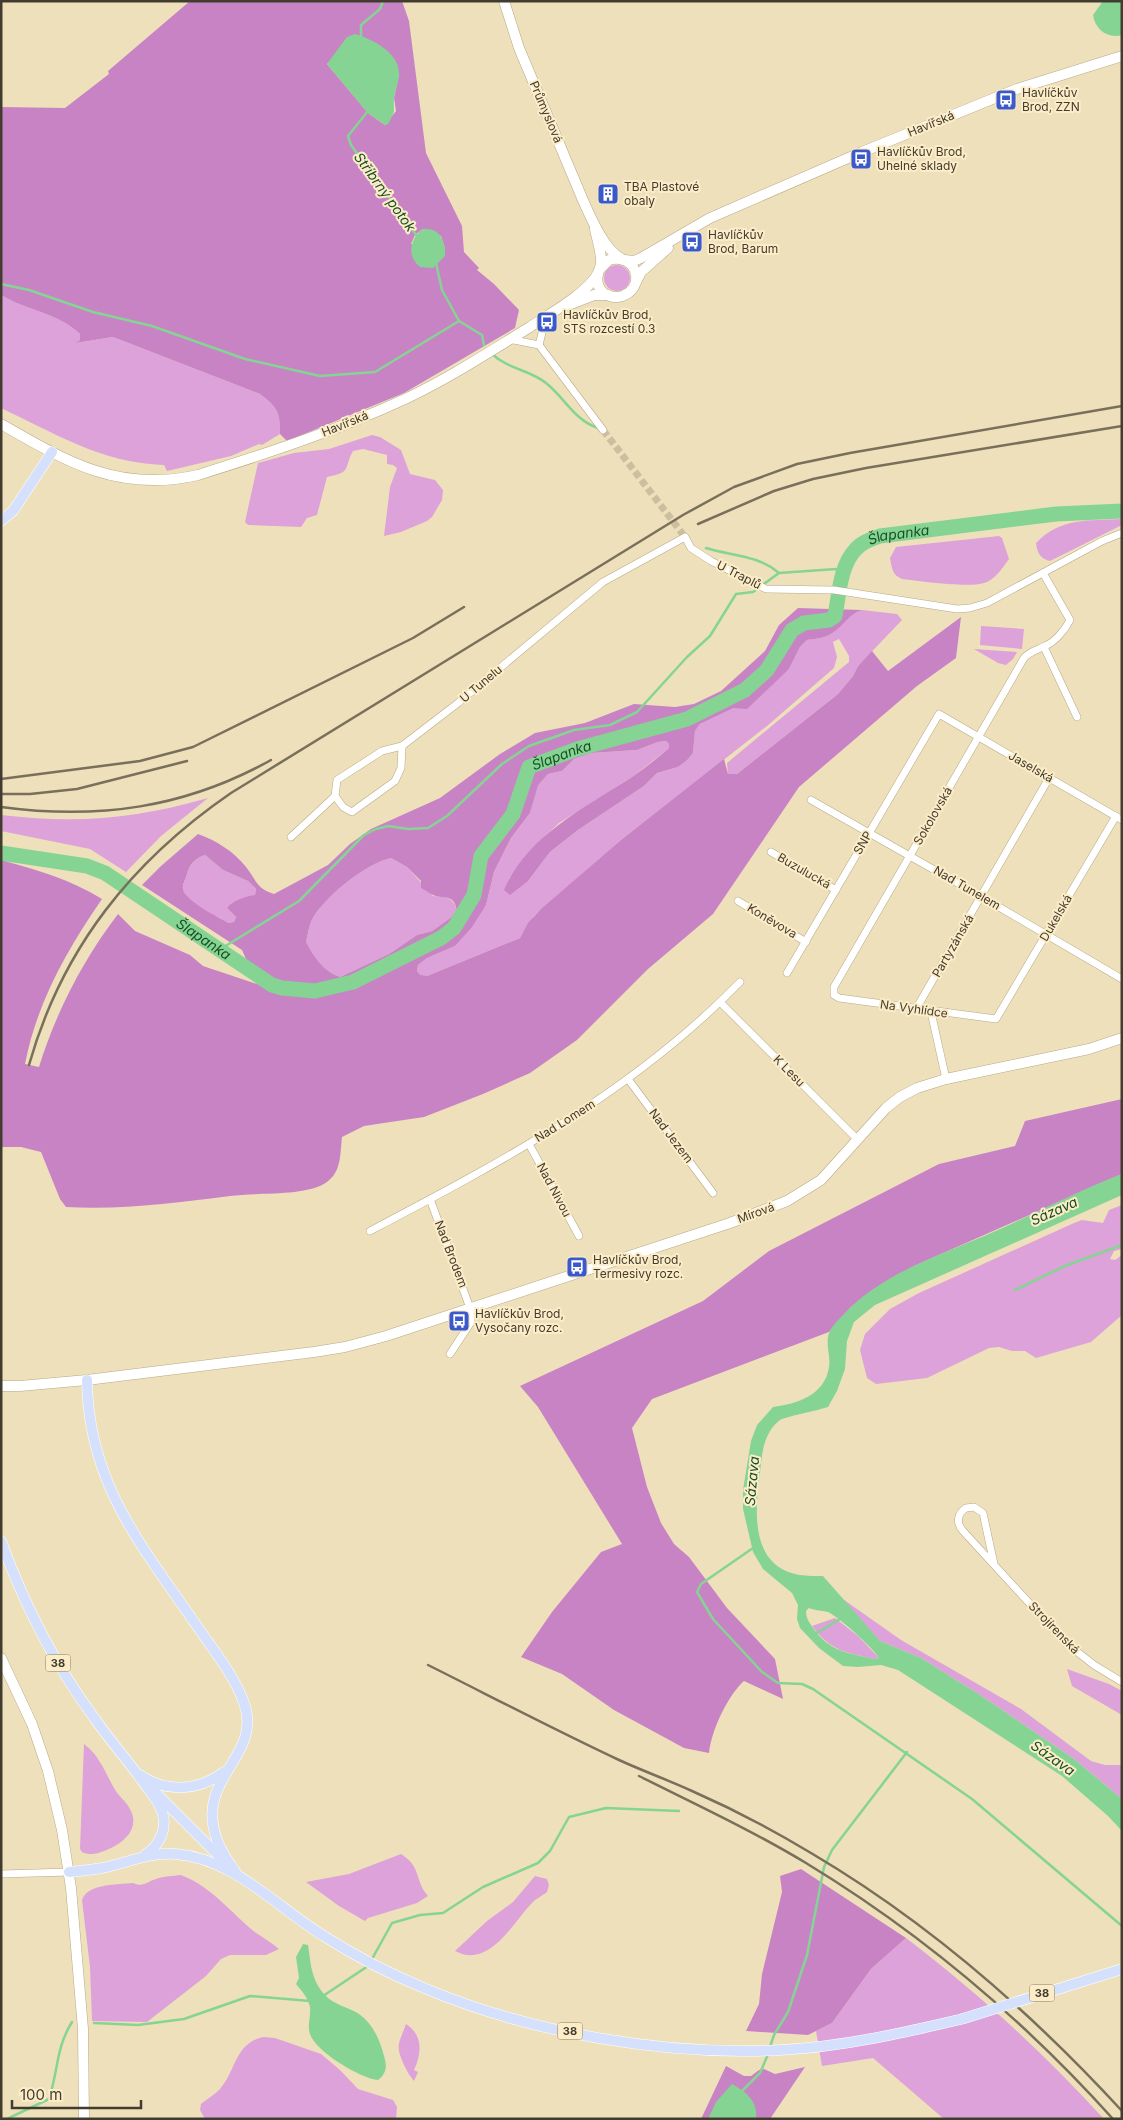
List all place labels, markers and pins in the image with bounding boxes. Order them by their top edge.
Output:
place label: Havlíčkův Brod, ZZN [1022,85,1080,114]
bus stop icon: Havlíčkův Brod, ZZN [994,88,1018,112]
place label: Havlíčkův Brod, Uhelné sklady [877,144,966,173]
bus stop icon: Havlíčkův Brod, Uhelné sklady [849,147,873,171]
place label: TBA Plastové obaly [624,179,699,208]
building icon: TBA Plastové obaly [596,182,620,206]
place label: Havlíčkův Brod, Barum [708,227,778,256]
bus stop icon: Havlíčkův Brod, Barum [680,230,704,254]
place label: Havlíčkův Brod, STS rozcestí 0.3 [563,307,656,336]
bus stop icon: Havlíčkův Brod, STS rozcestí 0.3 [535,310,559,334]
place label: Havlíčkův Brod, Termesivy rozc. [593,1252,683,1281]
bus stop icon: Havlíčkův Brod, Termesivy rozc. [565,1255,589,1279]
place label: Havlíčkův Brod, Vysočany rozc. [475,1306,564,1335]
bus stop icon: Havlíčkův Brod, Vysočany rozc. [447,1309,471,1333]

